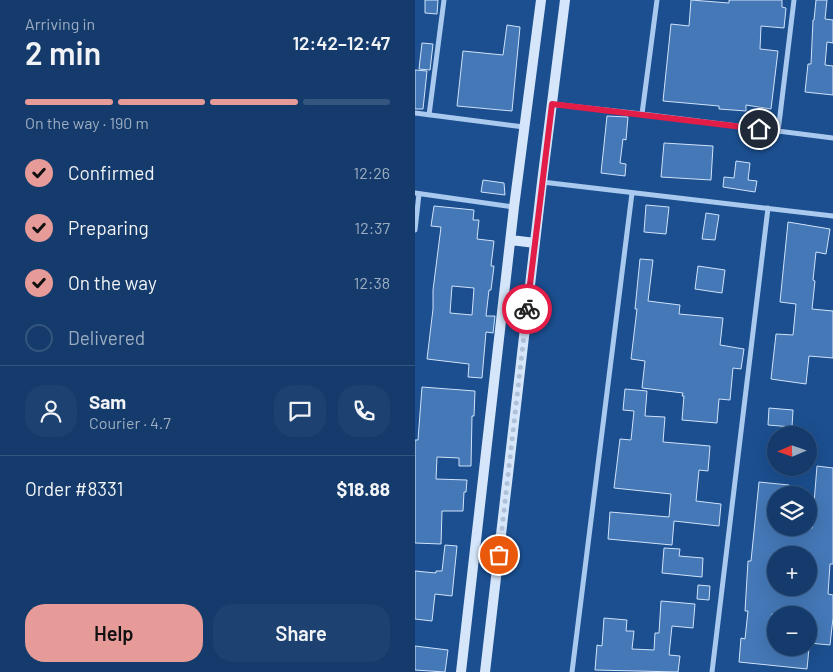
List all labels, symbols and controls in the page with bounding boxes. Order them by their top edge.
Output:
text: Arriving in [25,14,95,33]
text: 12:42–12:47 [292,31,390,54]
text: 2 min [25,33,101,71]
pin [738,108,780,150]
text: On the way · 190 m [25,113,149,132]
icon: home [745,115,773,143]
icon: check [25,159,53,187]
text: Confirmed [68,161,155,184]
text: 12:26 [354,163,390,182]
icon: check [25,214,53,242]
text: Preparing [68,216,149,239]
text: 12:37 [355,218,390,237]
icon: check [25,269,53,297]
text: On the way [68,271,157,294]
text: 12:38 [354,273,390,292]
courier [502,284,552,334]
icon: bike [513,295,541,323]
text: Delivered [68,326,145,349]
button: person [25,385,77,437]
button: chat [274,385,326,437]
button: phone [338,385,390,437]
text: Sam [89,390,126,413]
text: Courier · 4.7 [89,413,171,432]
north arrow [767,426,817,476]
map controls [767,426,817,656]
text: Order #8331 [25,477,123,500]
text: $18.88 [336,477,390,500]
button: layers [767,486,817,536]
pin [478,534,520,576]
icon: bag [485,541,513,569]
button: + [767,546,817,596]
button: Help [25,604,203,662]
button: Share [213,604,390,662]
button: − [767,606,817,656]

